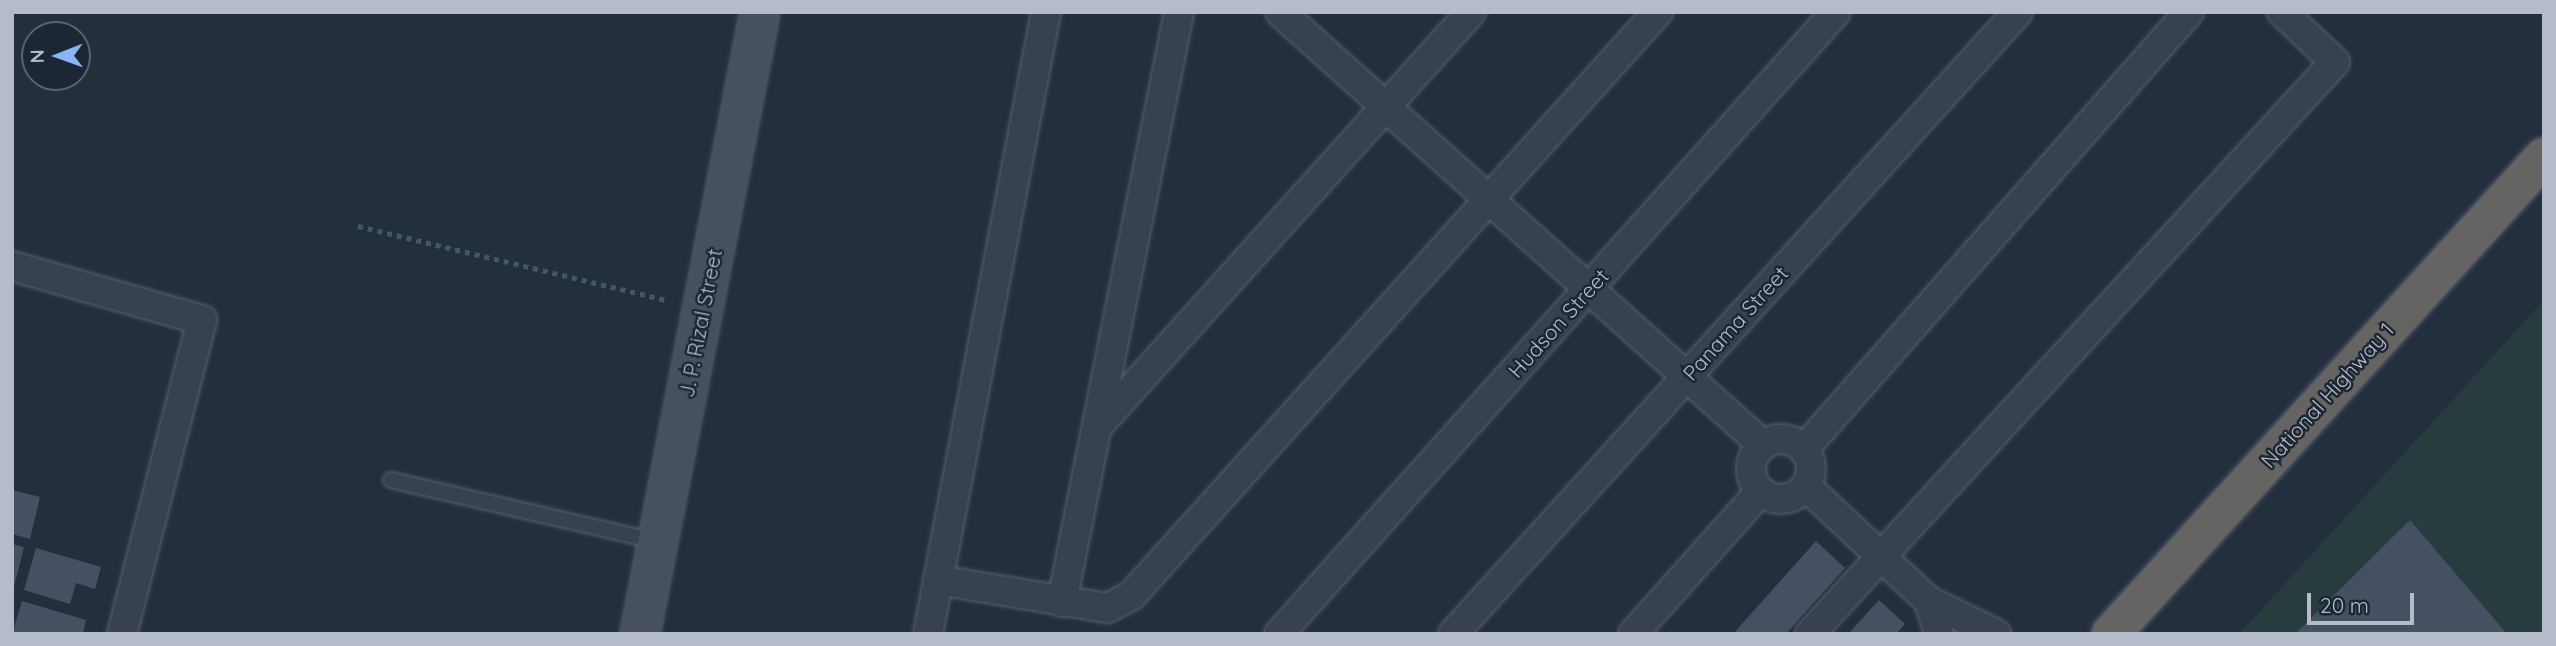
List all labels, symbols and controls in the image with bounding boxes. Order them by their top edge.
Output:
north arrow [21,21,91,91]
text: N [25,49,49,64]
street label: J. P. Rizal Street [673,247,727,399]
street label: Panama Street [1677,261,1793,385]
street label: Hudson Street [1503,263,1613,383]
street label: National Highway 1 [2255,317,2399,473]
scale bar [2311,580,2418,624]
text: 20 m [2320,592,2369,618]

